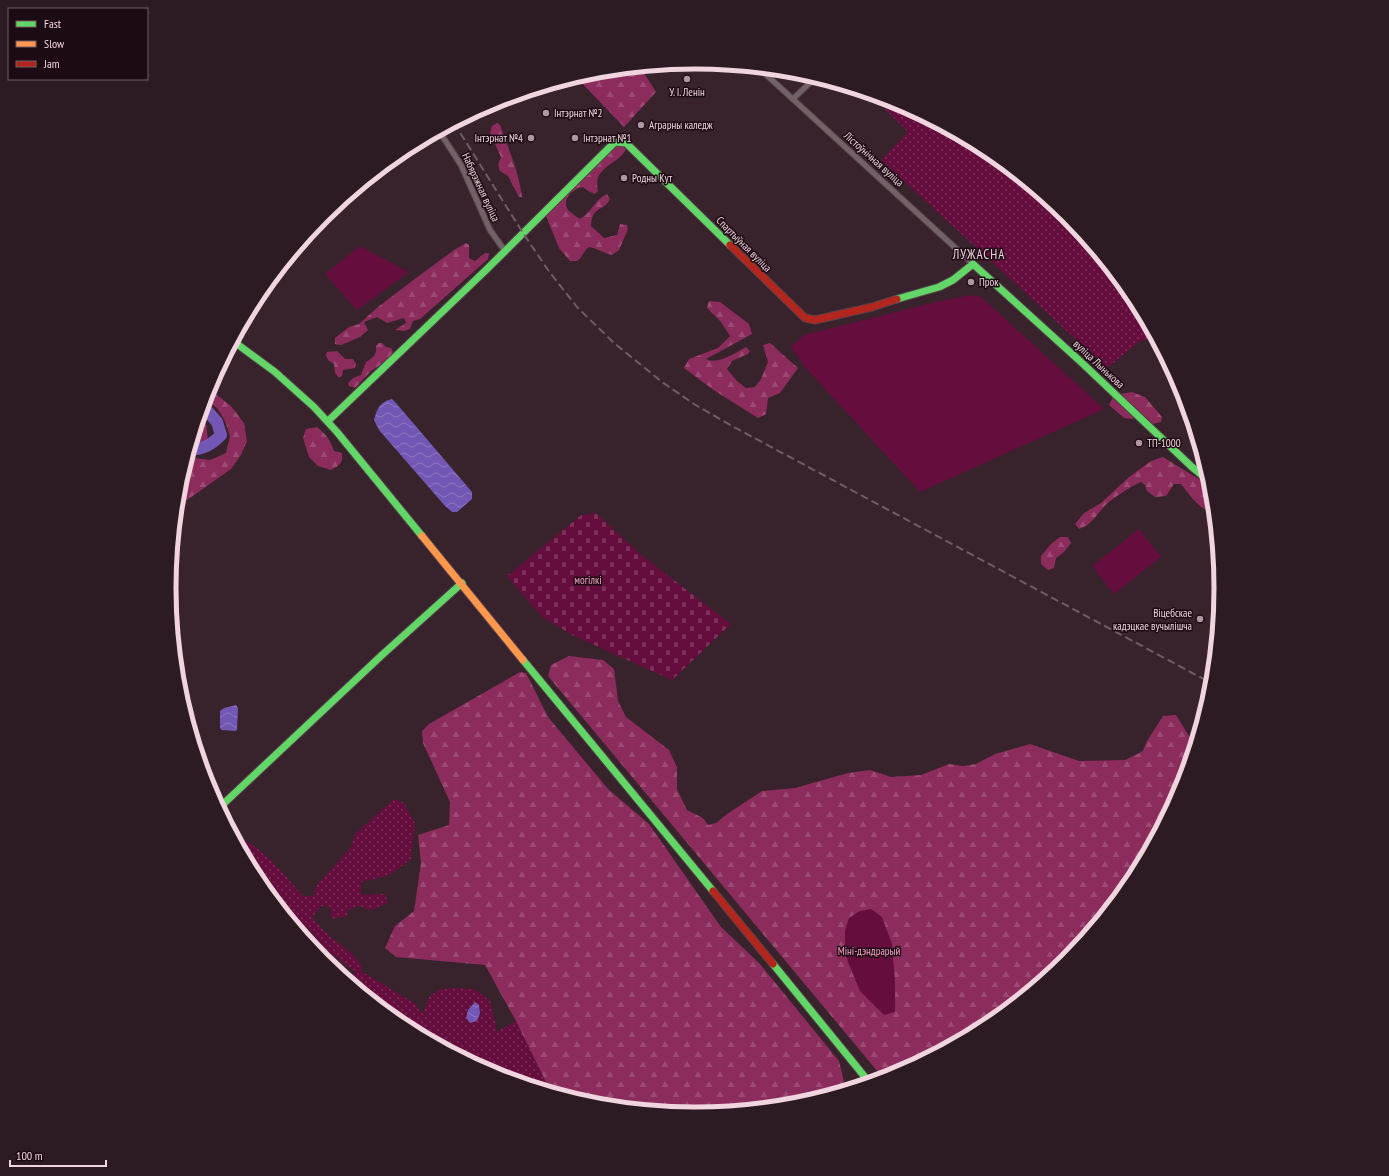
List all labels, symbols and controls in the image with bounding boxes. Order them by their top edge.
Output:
legend [8,8,148,80]
text: Fast [44,16,62,31]
text: Slow [44,36,65,51]
text: Jam [43,56,60,71]
marker: У. І. Ленін [682,74,692,84]
place label: У. І. Ленін [669,85,705,99]
place label: Інтэрнат №2 [554,106,603,120]
marker: Інтэрнат №2 [541,108,551,118]
place label: Аграрны каледж [649,118,713,132]
marker: Аграрны каледж [636,120,646,130]
street label: Лістоўнічная вуліца [840,128,907,190]
place label: Інтэрнат №4 [474,131,523,145]
place label: Інтэрнат №1 [583,131,632,145]
marker: Інтэрнат №4 [526,133,536,143]
marker: Інтэрнат №1 [570,133,580,143]
street label: Набярэжная вуліца [459,150,503,224]
place label: Родны Кут [632,171,673,185]
marker: Родны Кут [619,173,629,183]
street label: Спартыўная вуліца [713,213,775,275]
district label: ЛУЖАСНА [952,246,1005,263]
place label: Прок [979,275,999,289]
marker: Прок [966,277,976,287]
street label: вуліца Лынькова [1070,337,1128,391]
place label: ТП-1000 [1147,436,1181,450]
marker: ТП-1000 [1134,438,1144,448]
park label: могілкі [574,573,602,587]
place label: Віцебскае кадэцкае вучылішча [1113,606,1192,633]
marker: Віцебскае кадэцкае вучылішча [1195,614,1205,624]
park label: Міні-дэндрарый [838,944,901,958]
scale bar [10,1142,106,1168]
text: 100 m [16,1148,43,1163]

